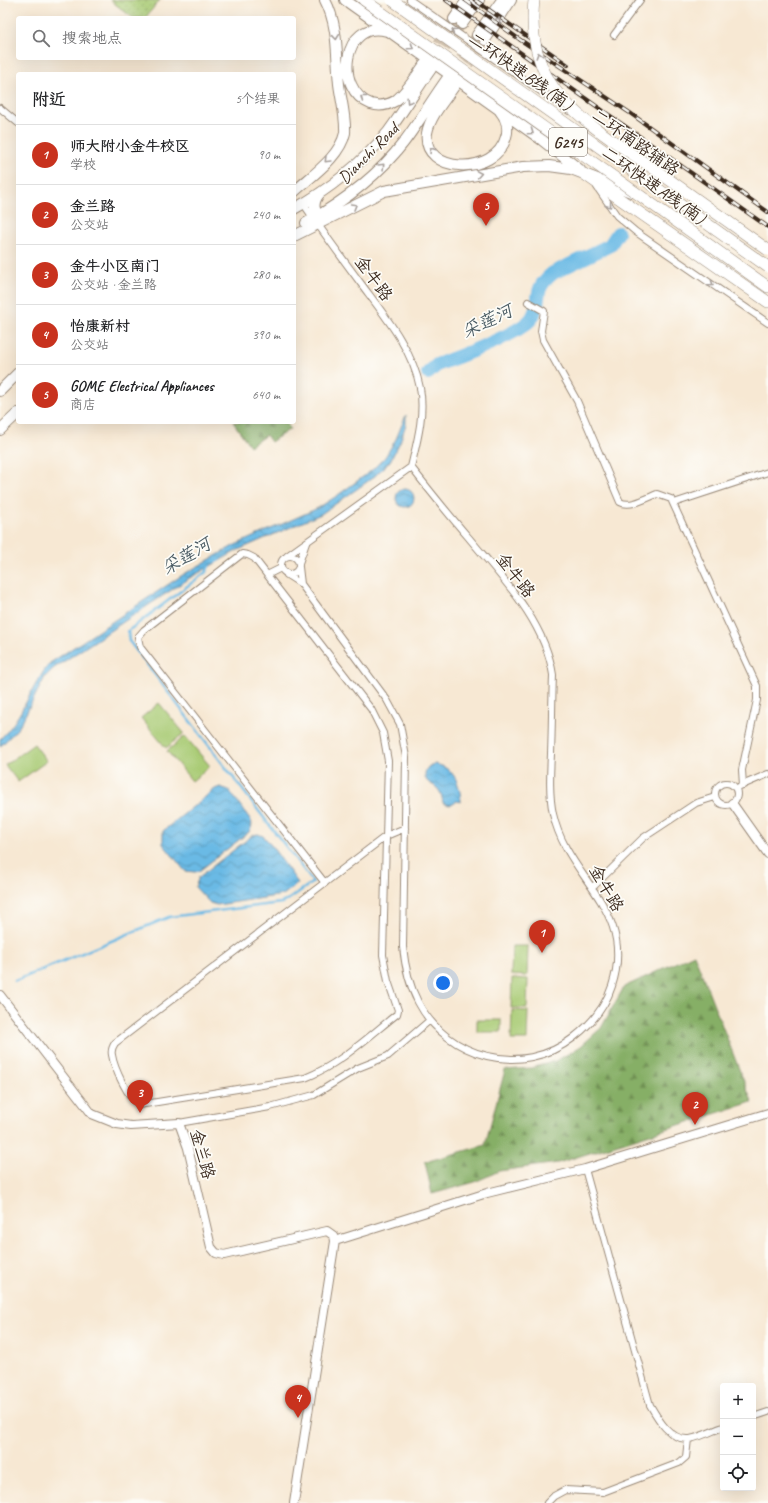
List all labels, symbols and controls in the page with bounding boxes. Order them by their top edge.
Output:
search box [16,16,296,60]
one-way arrow [493,17,501,24]
icon: search [30,27,52,49]
street label: 二环快速B线(南) [465,28,578,116]
text: 搜索地点 [62,29,122,48]
one-way arrow [452,29,459,36]
one-way arrow [332,34,341,40]
one-way arrow [407,42,414,49]
one-way arrow [535,52,544,59]
text: 附近 [32,89,66,110]
text: 5个结果 [235,91,280,107]
one-way arrow [361,96,368,103]
one-way arrow [406,97,414,104]
street label: 二环南路辅路 [588,105,684,180]
street label: Dianchi Road [334,117,405,188]
one-way arrow [527,127,534,135]
road number: G245 [549,128,587,156]
text: 师大附小金牛校区 [70,137,190,156]
street label: 二环快速A线(南) [598,142,711,230]
text: 1 [42,147,48,163]
text: 90 m [258,147,280,163]
one-way arrow [429,147,436,154]
one-way arrow [324,156,332,163]
text: 学校 [70,157,96,173]
one-way arrow [377,163,385,171]
one-way arrow [476,171,482,179]
pin: 5 [473,193,499,226]
text: 金兰路 [70,197,115,216]
one-way arrow [604,200,611,207]
one-way arrow [350,203,357,210]
text: 2 [42,207,48,223]
text: 240 m [252,207,280,223]
text: 公交站 [70,217,109,233]
street label: 金牛路 [350,251,397,305]
text: 金牛小区南门 [70,257,160,276]
text: 3 [42,267,48,283]
text: 280 m [252,267,280,283]
text: 公交站 · 金兰路 [70,277,157,293]
one-way arrow [706,279,713,286]
water label: 采莲河 [458,298,519,343]
text: 怡康新村 [70,317,130,336]
text: 4 [42,327,48,343]
text: 390 m [252,327,280,343]
text: 公交站 [70,337,109,353]
text: GOME Electrical Appliances [70,377,214,396]
text: 5 [42,387,48,403]
text: 640 m [252,387,280,403]
text: 商店 [70,397,96,413]
water label: 采莲河 [157,531,217,579]
street label: 金牛路 [492,549,540,602]
street label: 金牛路 [585,861,628,916]
pin: 1 [529,920,555,953]
your location [433,973,453,993]
pin: 3 [127,1080,153,1113]
pin: 2 [682,1092,708,1125]
street label: 金兰路 [186,1127,219,1181]
map controls [720,1383,756,1491]
button: + [720,1383,756,1419]
pin: 4 [285,1385,311,1418]
button: − [720,1419,756,1455]
button: locate [720,1455,756,1491]

